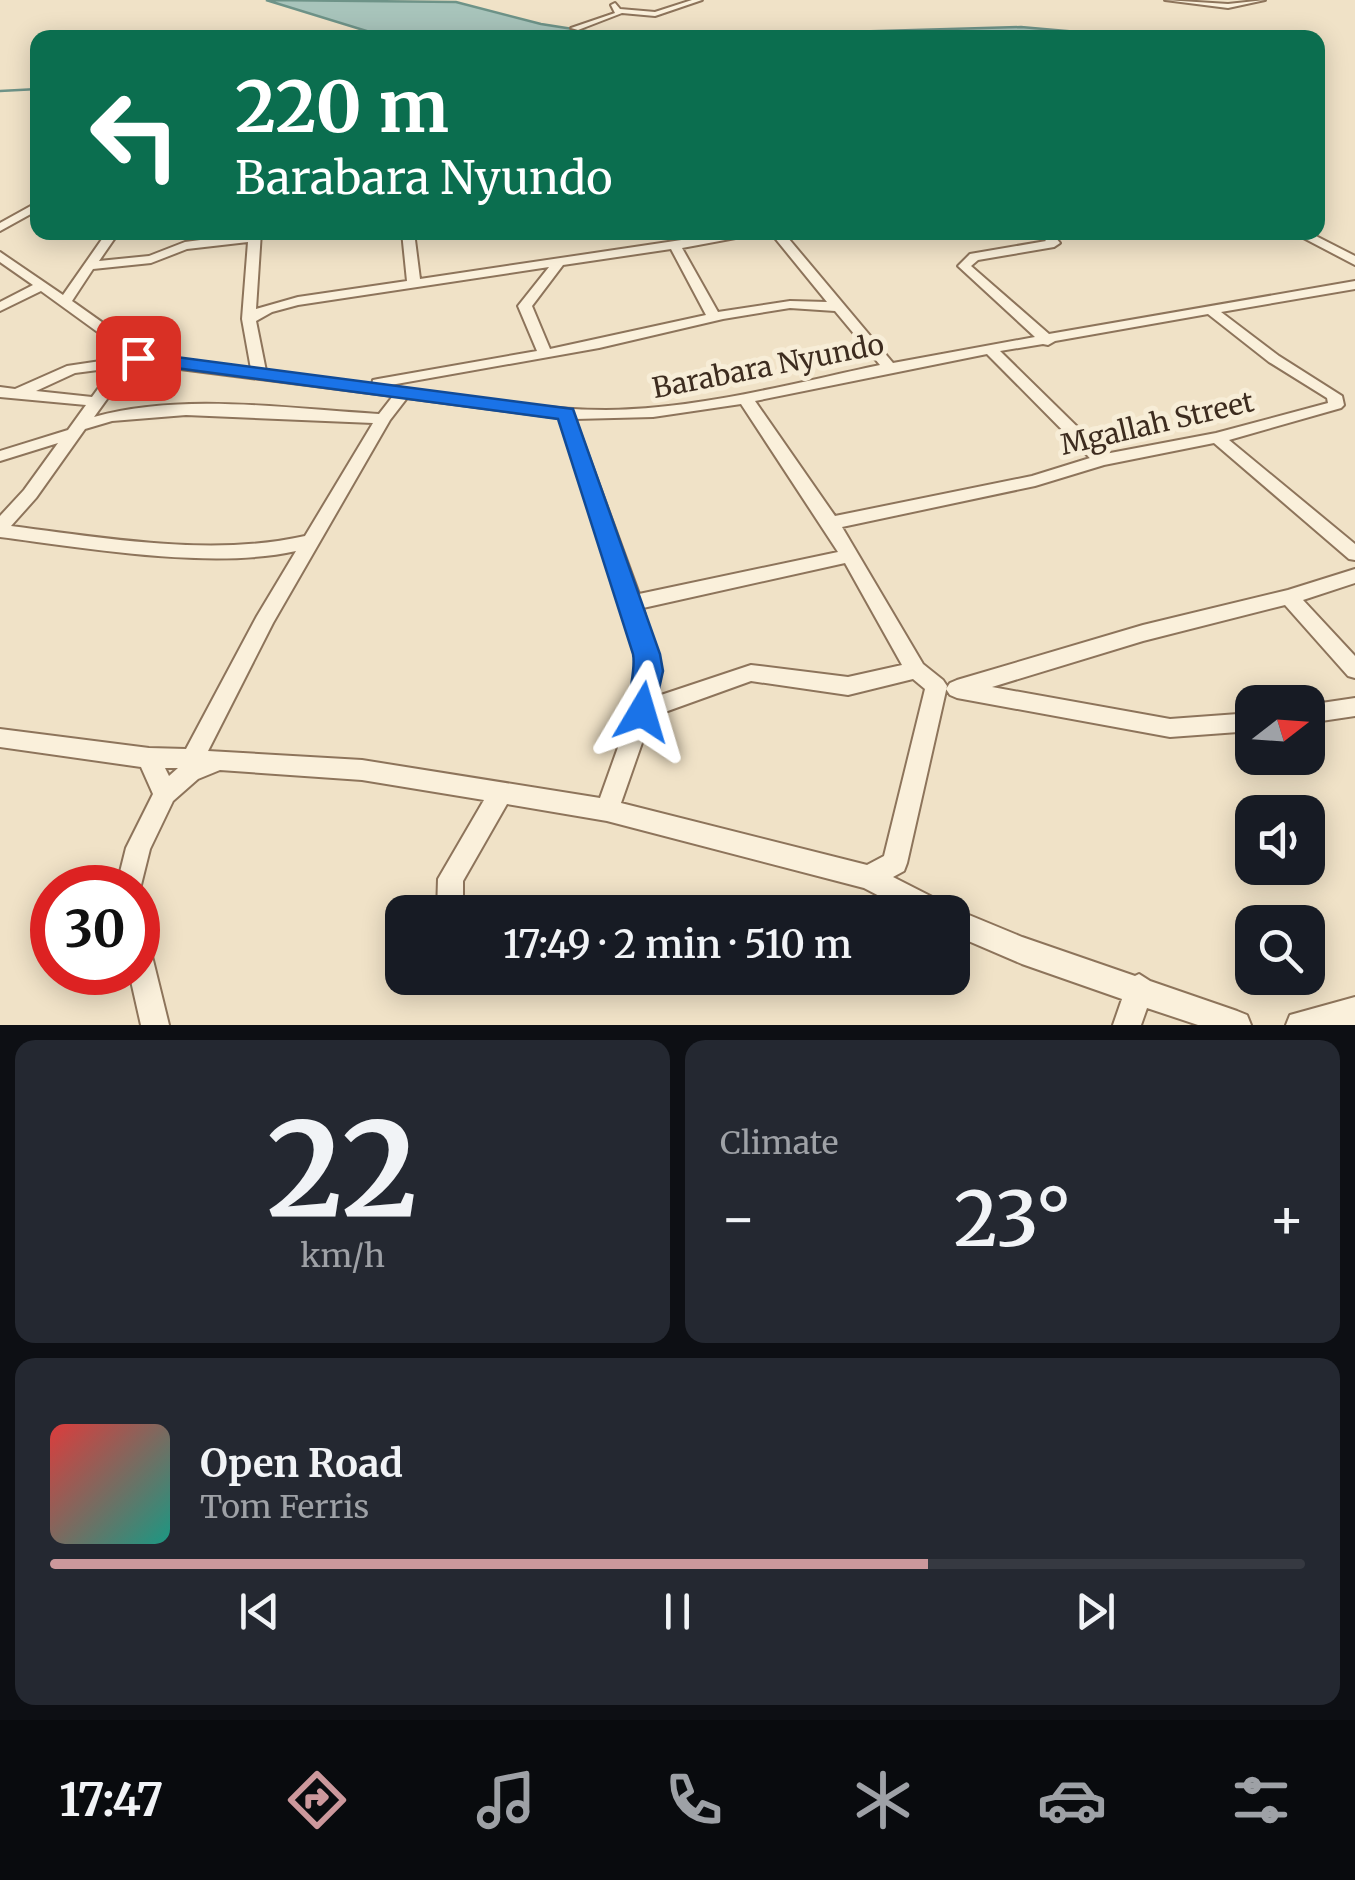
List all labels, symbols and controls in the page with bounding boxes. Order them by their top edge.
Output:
text: 220 m [235,63,449,151]
icon: left [70,70,200,200]
text: Barabara Nyundo [235,150,613,206]
pin [96,316,181,401]
street label: Barabara Nyundo [649,326,887,406]
icon: arrive [111,331,166,386]
street label: Mgallah Street [1057,383,1257,463]
position arrow [590,660,694,764]
north arrow [1235,685,1325,775]
map controls [1235,685,1325,995]
button: sound [1235,795,1325,885]
speed limit sign: 30 [30,865,160,995]
button: search [1235,905,1325,995]
text: 17:49 · 2 min · 510 m [503,921,852,968]
text: 22 [267,1089,418,1252]
text: Climate [720,1123,838,1163]
text: 23° [954,1172,1071,1266]
text: − [720,1184,757,1253]
text: + [1268,1184,1305,1253]
text: km/h [300,1236,385,1276]
text: Open Road [200,1440,403,1487]
text: Tom Ferris [200,1487,369,1527]
icon: previous [232,1584,287,1639]
icon: pause [650,1584,705,1639]
icon: next [1068,1584,1123,1639]
icon: directions [282,1765,352,1835]
icon: music [471,1765,541,1835]
icon: phone [659,1765,729,1835]
icon: climate [848,1765,918,1835]
icon: car [1037,1765,1107,1835]
icon: filters [1226,1765,1296,1835]
text: 17:47 [59,1772,163,1828]

